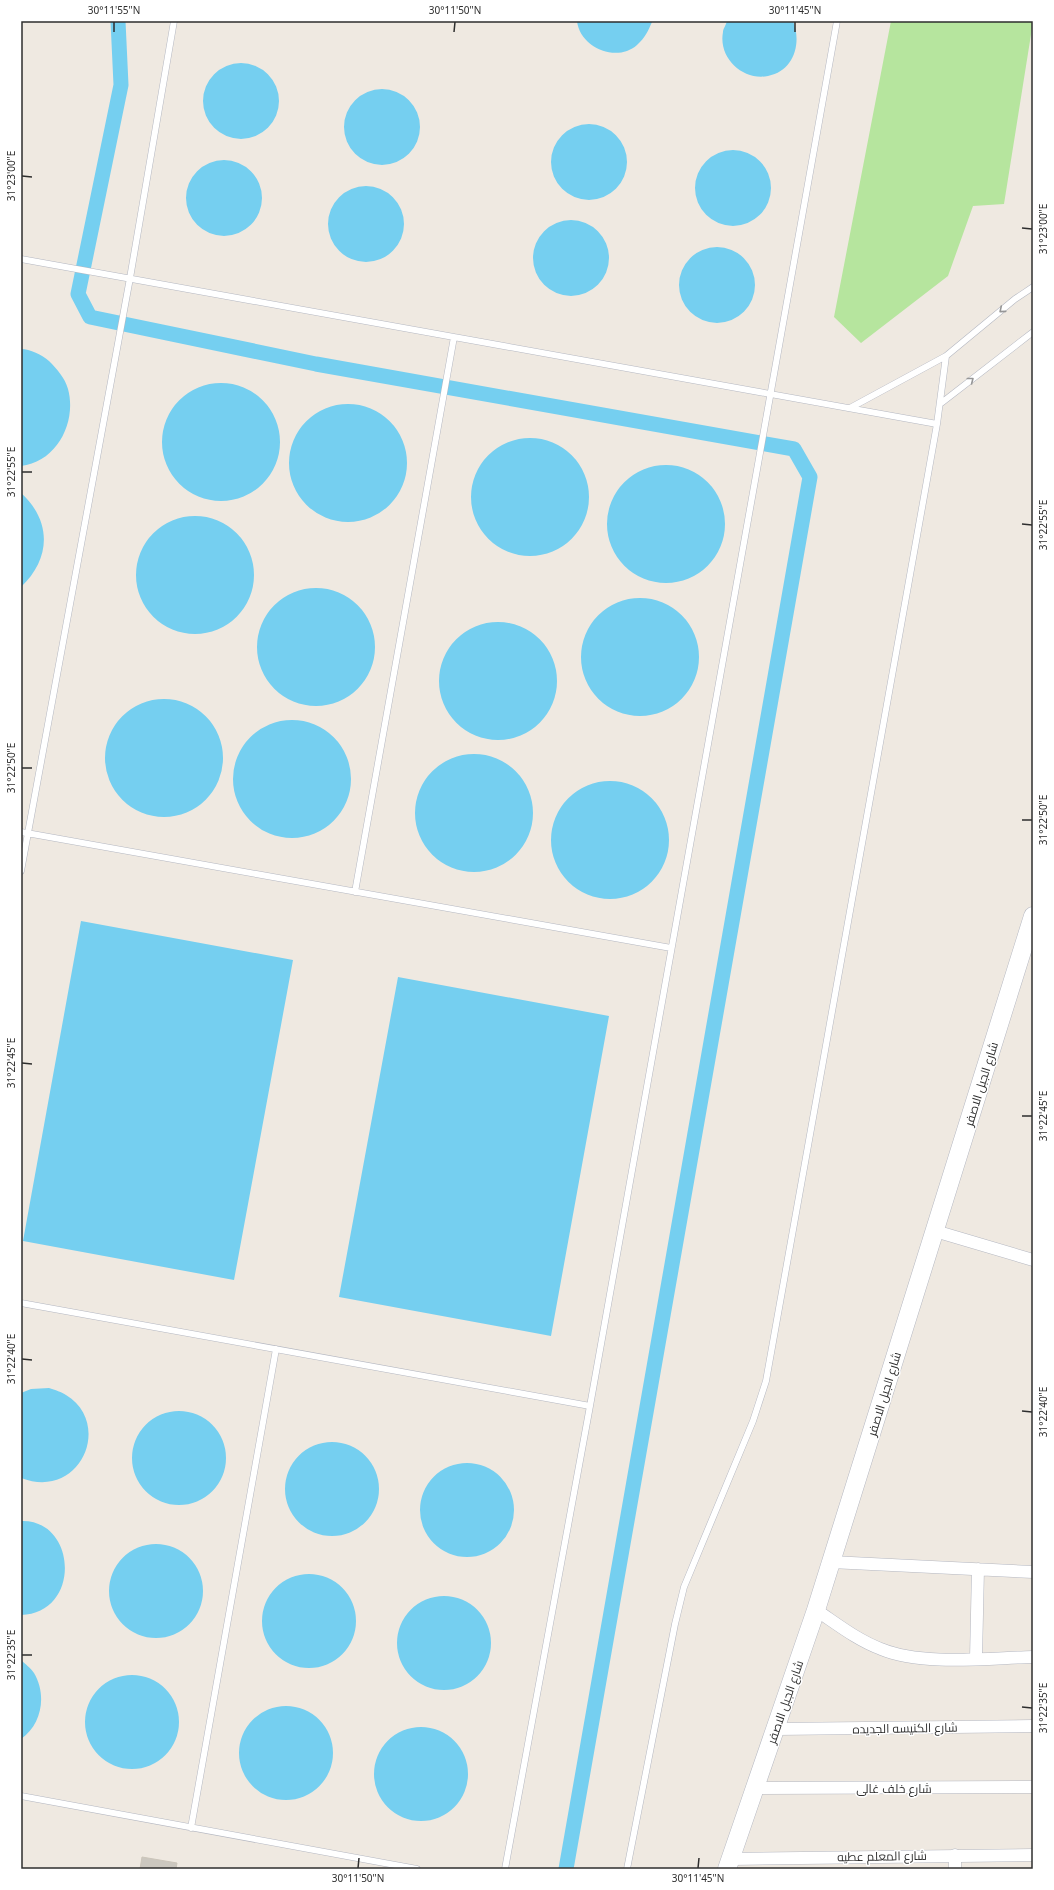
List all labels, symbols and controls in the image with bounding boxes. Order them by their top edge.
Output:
text: 30°11'55"N [88,3,140,17]
text: 30°11'50"N [429,3,481,17]
text: 30°11'45"N [769,3,821,17]
text: 31°23'00"E [4,151,18,201]
text: 31°23'00"E [1036,204,1050,254]
one-way arrow [999,305,1006,312]
one-way arrow [966,377,973,384]
text: 31°22'55"E [4,447,18,497]
text: 31°22'55"E [1036,500,1050,550]
text: 31°22'50"E [4,743,18,793]
text: 31°22'50"E [1036,795,1050,845]
text: 31°22'45"E [4,1038,18,1088]
street label: شارع الجبل الاصفر [960,1040,1002,1129]
text: 31°22'45"E [1036,1091,1050,1141]
text: 31°22'40"E [4,1334,18,1384]
street label: شارع الجبل الاصفر [863,1350,905,1439]
text: 31°22'40"E [1036,1387,1050,1437]
text: 31°22'35"E [4,1630,18,1680]
street label: شارع الجبل الاصفر [762,1658,807,1747]
text: 31°22'35"E [1036,1683,1050,1733]
street label: شارع الكنيسه الجديده [852,1719,958,1737]
street label: شارع خلف غالى [856,1780,932,1797]
street label: شارع المعلم عطيه [837,1847,927,1865]
text: 30°11'50"N [332,1871,384,1885]
text: 30°11'45"N [672,1871,724,1885]

